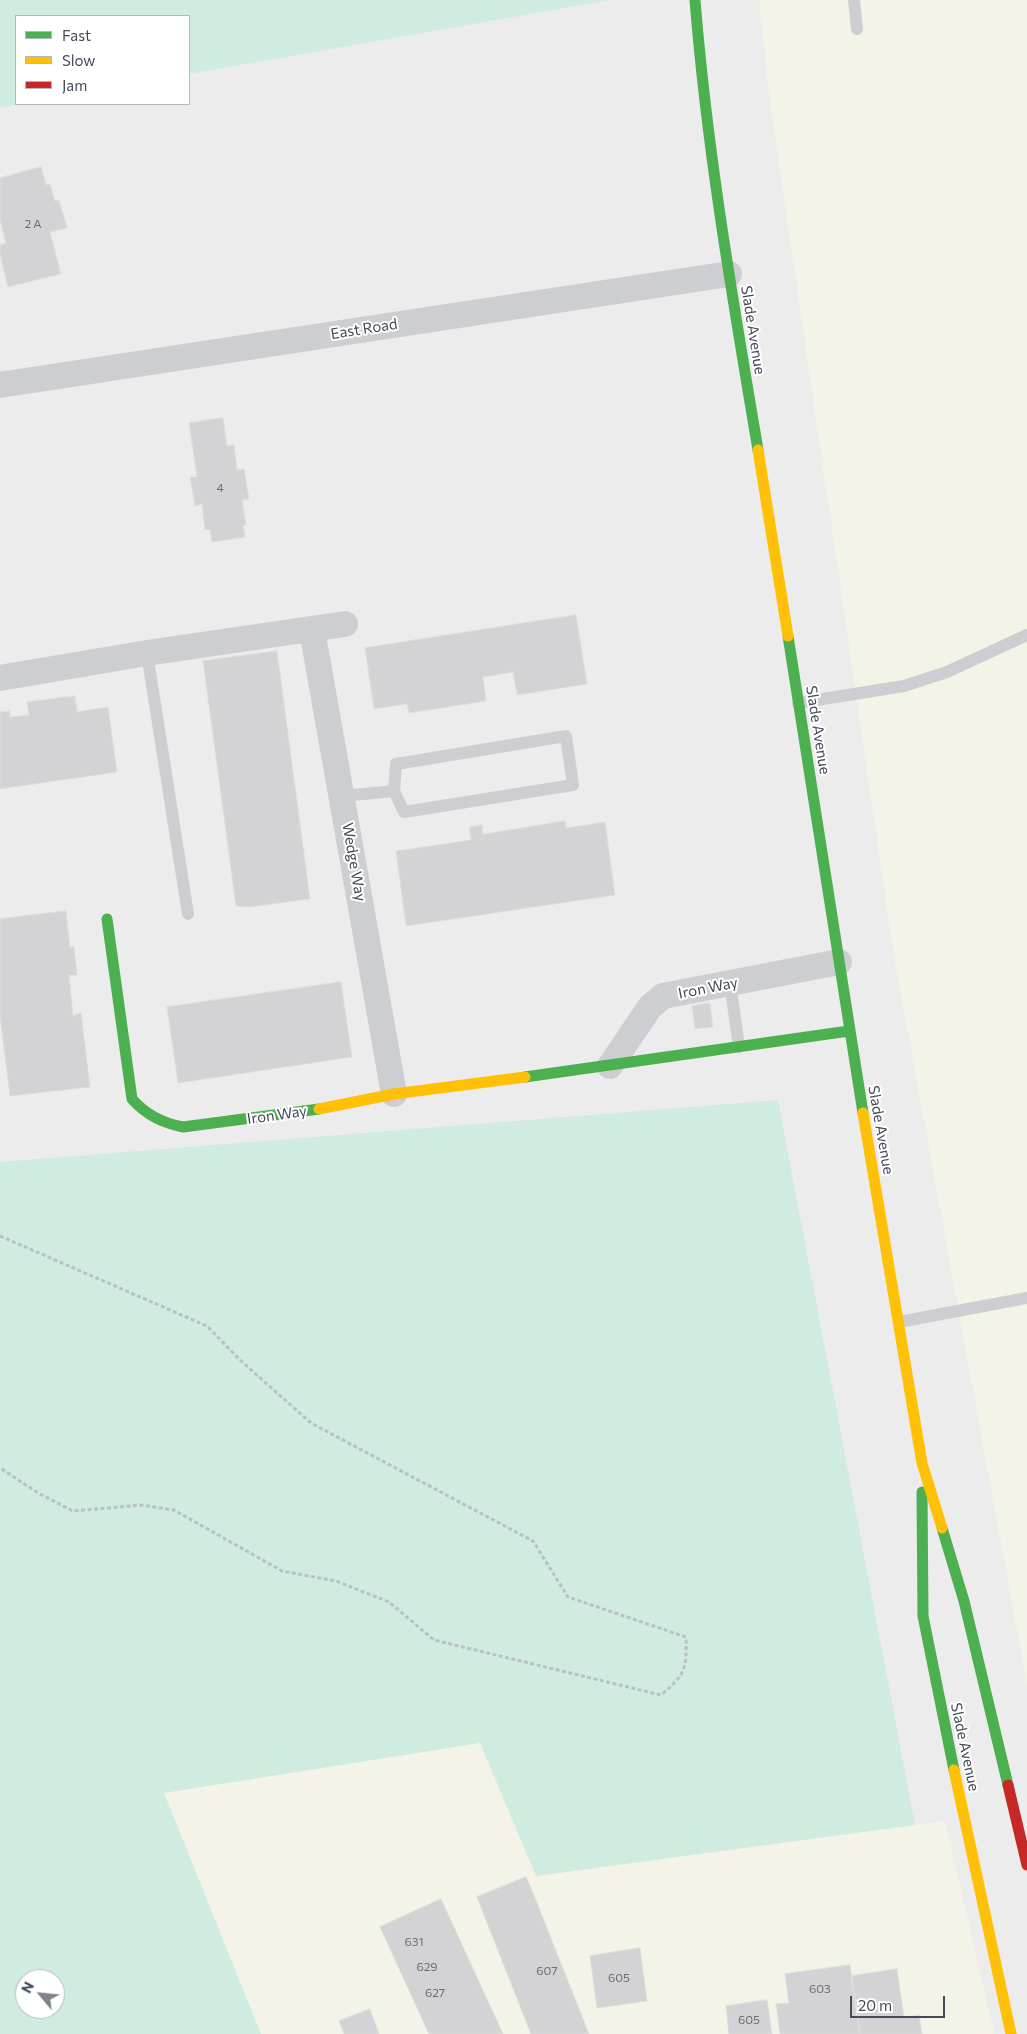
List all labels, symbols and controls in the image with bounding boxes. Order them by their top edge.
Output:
legend [15,15,190,105]
text: Fast [62,26,91,44]
text: Slow [62,51,95,69]
text: Jam [62,76,87,94]
house number: 2 A [24,217,42,231]
street label: Slade Avenue [737,284,769,376]
street label: East Road [329,315,399,343]
house number: 4 [216,481,224,495]
street label: Slade Avenue [802,684,834,776]
street label: Wedge Way [338,821,370,903]
street label: Iron Way [677,973,739,1003]
street label: Slade Avenue [864,1084,898,1176]
street label: Iron Way [246,1102,308,1128]
street label: Slade Avenue [947,1701,983,1793]
house number: 631 [404,1935,424,1949]
house number: 629 [416,1960,438,1974]
house number: 607 [536,1964,558,1978]
north arrow [15,1969,65,2019]
house number: 605 [608,1971,630,1985]
text: N [17,1979,37,1996]
house number: 603 [809,1982,831,1996]
house number: 627 [425,1986,445,2000]
scale bar [852,1986,947,2018]
text: 20 m [858,1996,892,2014]
house number: 605 [738,2013,760,2027]

